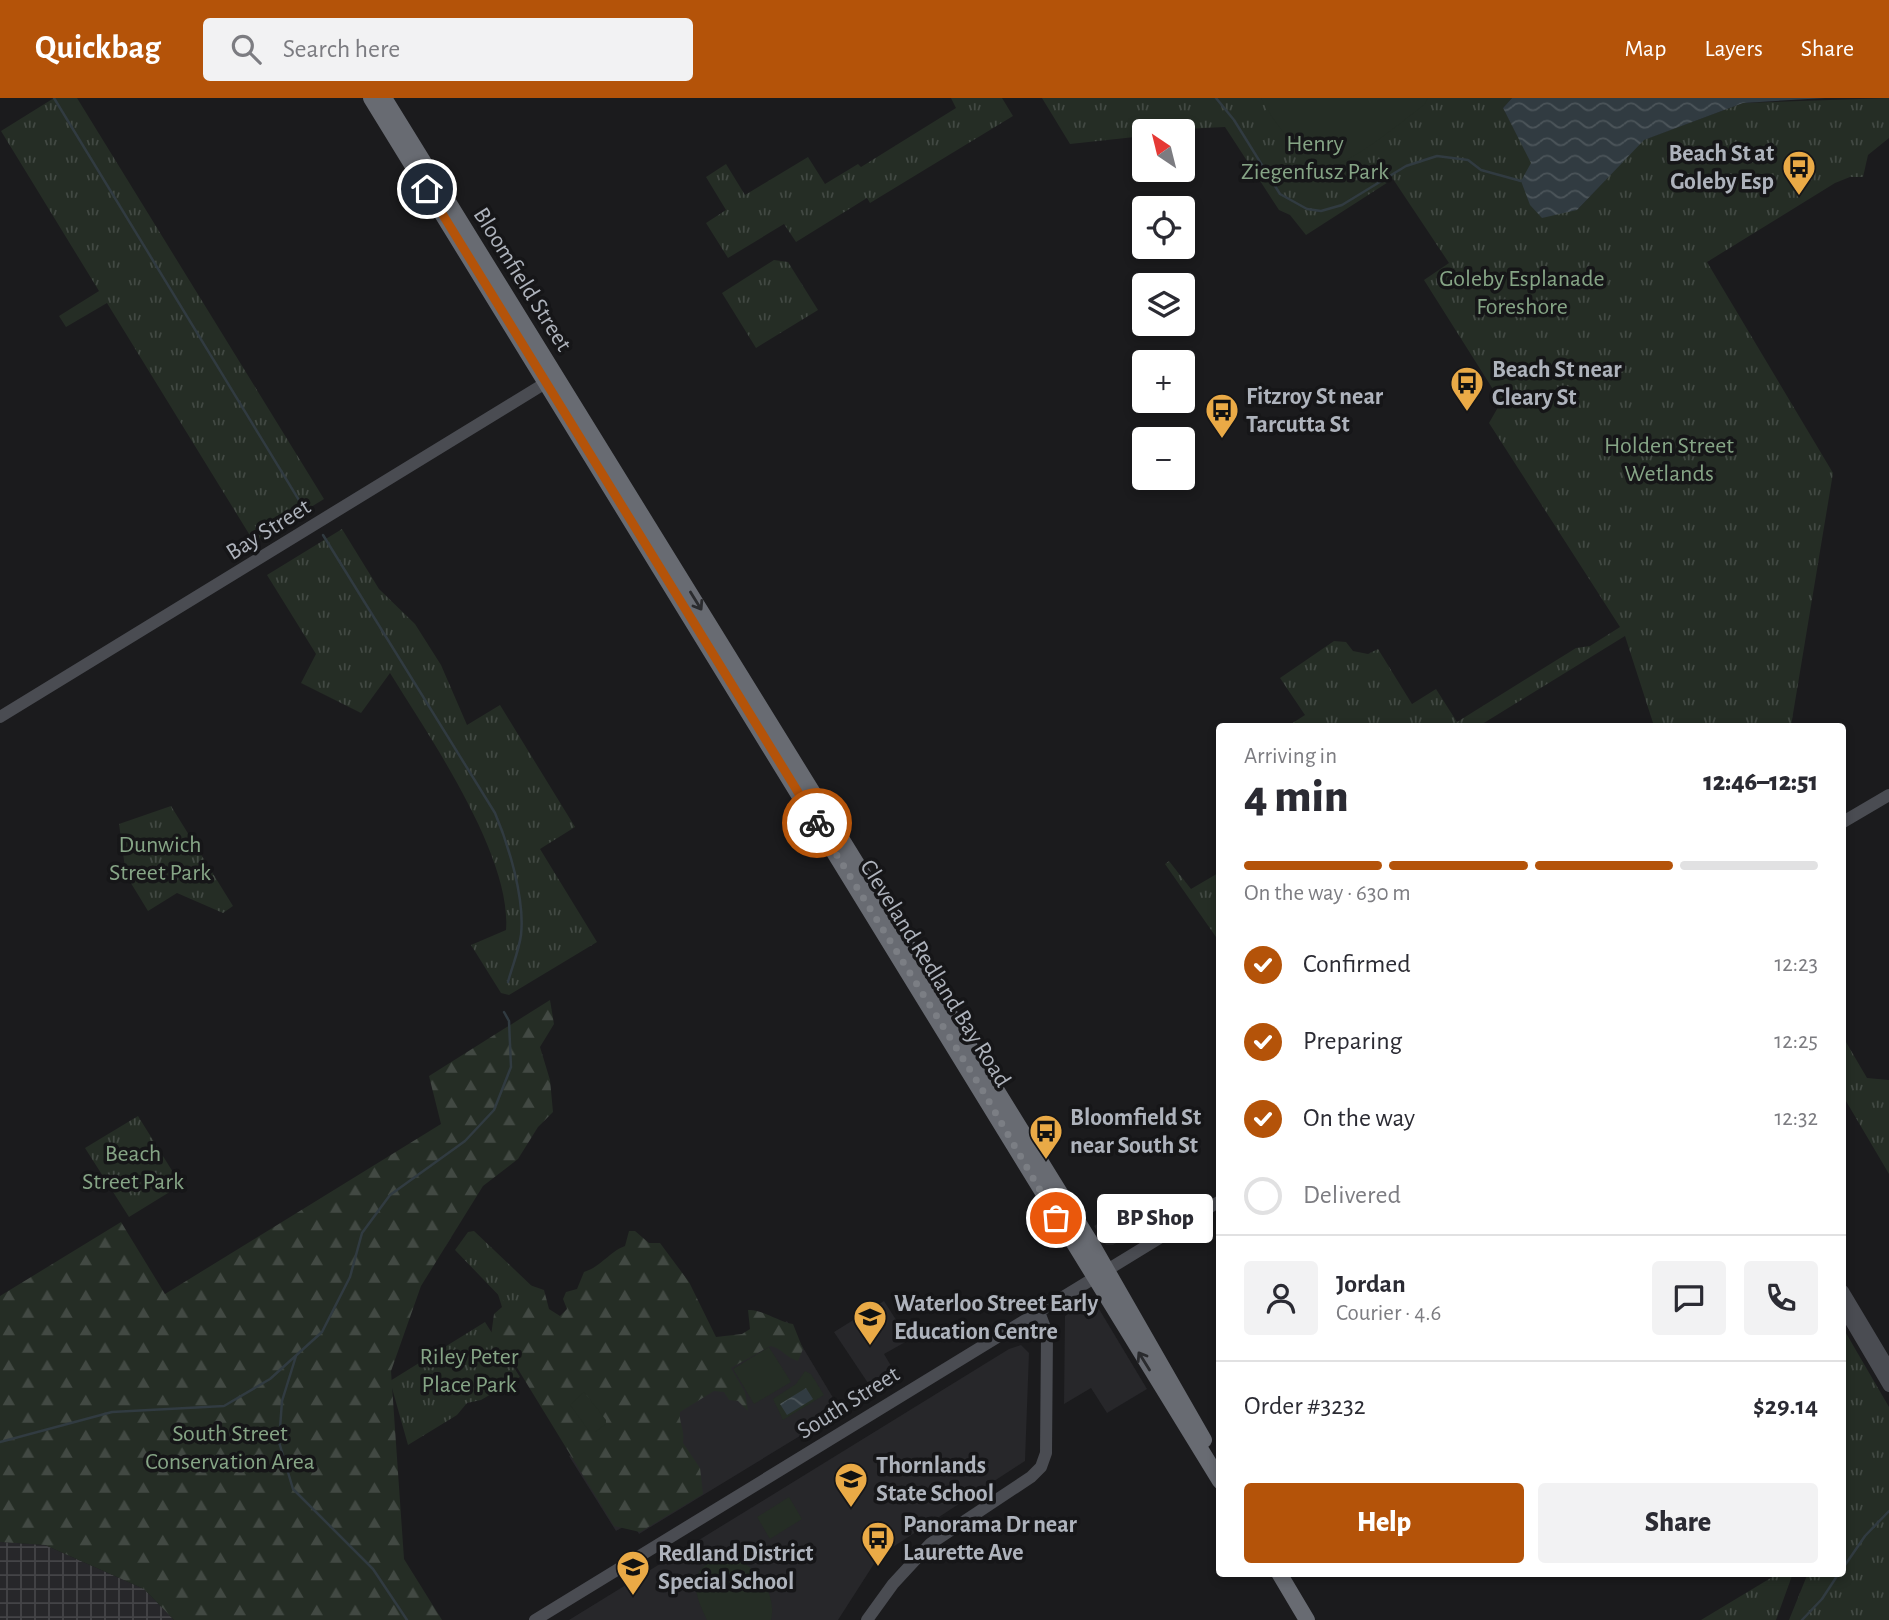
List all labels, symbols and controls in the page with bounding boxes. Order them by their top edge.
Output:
search box [203,18,693,81]
icon: search [227,30,265,68]
text: Quickbag [35,32,161,65]
text: Search here [283,36,400,62]
text: Map [1624,37,1666,61]
text: Layers [1704,37,1763,61]
text: Share [1801,37,1854,61]
north arrow [1132,119,1195,182]
map controls [1132,119,1195,490]
park label: Henry Ziegenfusz Park [1241,132,1389,184]
place label: Beach St at Goleby Esp [1668,142,1774,194]
bus stop icon: Beach St at Goleby Esp [1780,148,1818,197]
pin [397,159,457,219]
icon: home [408,170,446,208]
button: locate [1132,196,1195,259]
street label: Bloomfield Street [468,203,576,356]
park label: Goleby Esplanade Foreshore [1439,267,1605,319]
button: layers [1132,273,1195,336]
button: + [1132,350,1195,413]
place label: Beach St near Cleary St [1492,358,1622,410]
bus stop icon: Beach St near Cleary St [1448,364,1486,413]
place label: Fitzroy St near Tarcutta St [1246,385,1384,437]
bus stop icon: Fitzroy St near Tarcutta St [1203,391,1241,440]
button: − [1132,427,1195,490]
park label: Holden Street Wetlands [1604,434,1734,486]
street label: Bay Street [222,494,315,565]
one-way arrow [689,591,703,611]
text: Arriving in [1244,745,1337,768]
text: 12:46–12:51 [1703,769,1818,795]
text: 4 min [1244,774,1349,820]
courier [782,788,852,858]
icon: bike [798,804,836,842]
park label: Dunwich Street Park [109,833,211,885]
street label: Cleveland Redland Bay Road [855,856,1015,1091]
text: On the way · 630 m [1244,882,1411,905]
icon: check [1244,946,1282,984]
text: Confirmed [1303,951,1411,977]
text: 12:23 [1774,953,1818,976]
icon: check [1244,1023,1282,1061]
text: Preparing [1303,1028,1402,1054]
text: 12:25 [1774,1030,1818,1053]
icon: check [1244,1100,1282,1138]
text: On the way [1303,1105,1415,1131]
place label: Bloomfield St near South St [1070,1106,1201,1158]
text: 12:32 [1774,1107,1818,1130]
bus stop icon: Bloomfield St near South St [1027,1112,1065,1161]
park label: Beach Street Park [82,1142,184,1194]
text: Delivered [1303,1182,1401,1208]
pin [1026,1188,1086,1248]
callout: BP Shop [1098,1194,1214,1242]
icon: bag [1037,1199,1075,1237]
text: BP Shop [1116,1207,1194,1230]
button: person [1244,1261,1318,1335]
button: chat [1652,1261,1726,1335]
button: phone [1744,1261,1818,1335]
text: Jordan [1336,1271,1406,1297]
place label: Waterloo Street Early Education Centre [894,1292,1098,1344]
school or university icon: Waterloo Street Early Education Centre [851,1298,889,1347]
text: Courier · 4.6 [1336,1302,1441,1325]
park label: Riley Peter Place Park [420,1345,519,1397]
one-way arrow [1137,1352,1151,1372]
street label: South Street [793,1362,904,1444]
text: Order #3232 [1244,1393,1366,1419]
text: $29.14 [1753,1393,1818,1419]
park label: South Street Conservation Area [145,1422,315,1474]
place label: Thornlands State School [876,1454,994,1506]
school or university icon: Thornlands State School [832,1460,870,1509]
button: Help [1244,1483,1524,1563]
button: Share [1538,1483,1818,1563]
place label: Panorama Dr near Laurette Ave [903,1513,1078,1565]
bus stop icon: Panorama Dr near Laurette Ave [859,1519,897,1568]
place label: Redland District Special School [658,1542,813,1594]
school or university icon: Redland District Special School [614,1548,652,1597]

